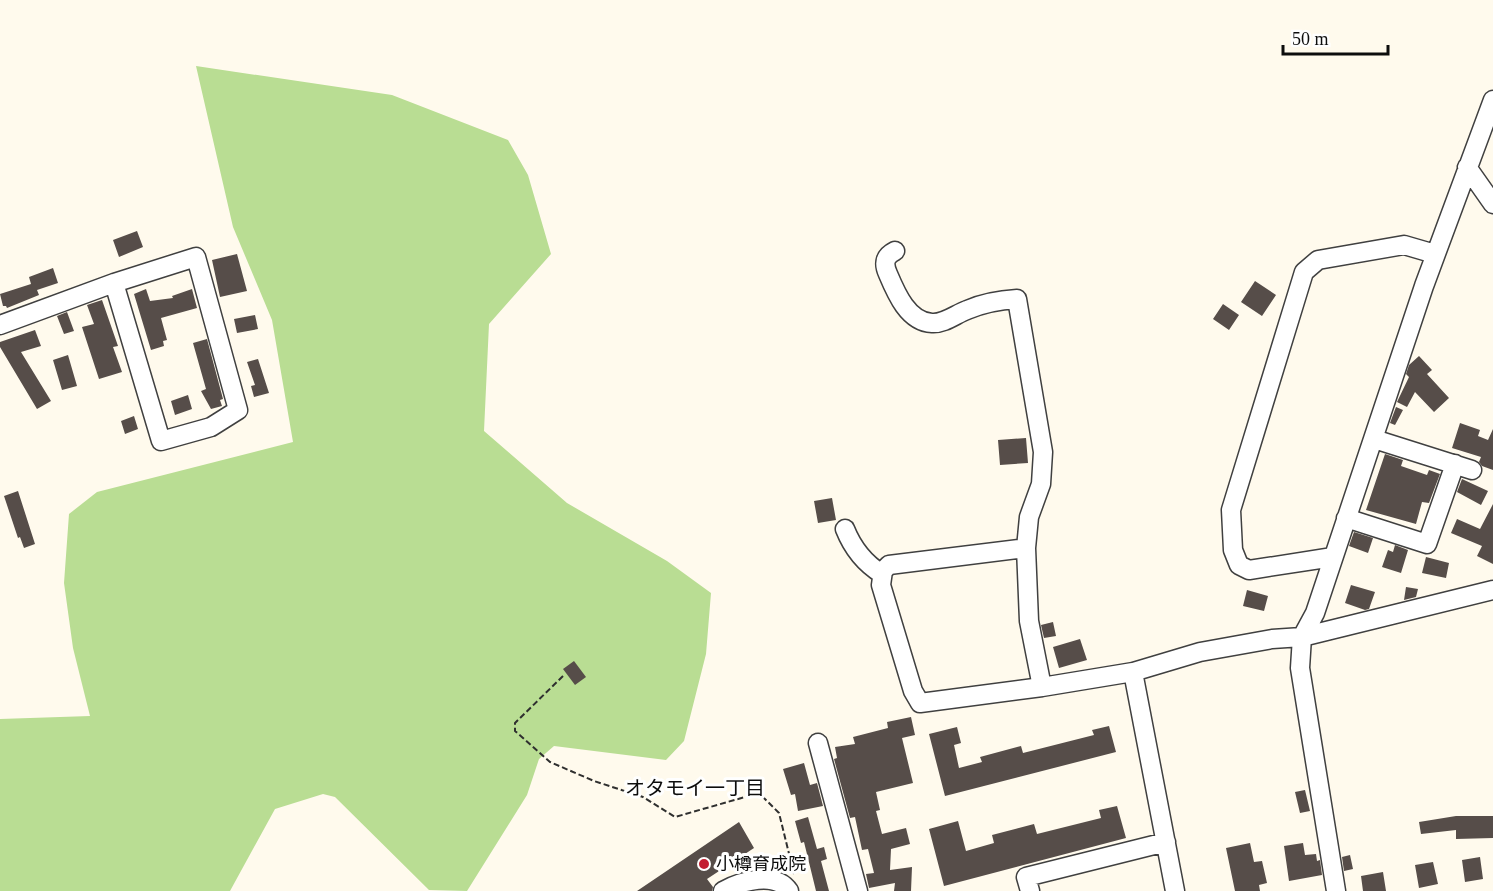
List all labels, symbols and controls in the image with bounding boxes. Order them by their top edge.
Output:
scale bar [1283,18,1388,56]
text: 50 m [1292,29,1329,49]
district label: オタモイ一丁目 [625,777,765,799]
place label: 小樽育成院 [716,854,806,874]
marker: 小樽育成院 [697,857,711,871]

